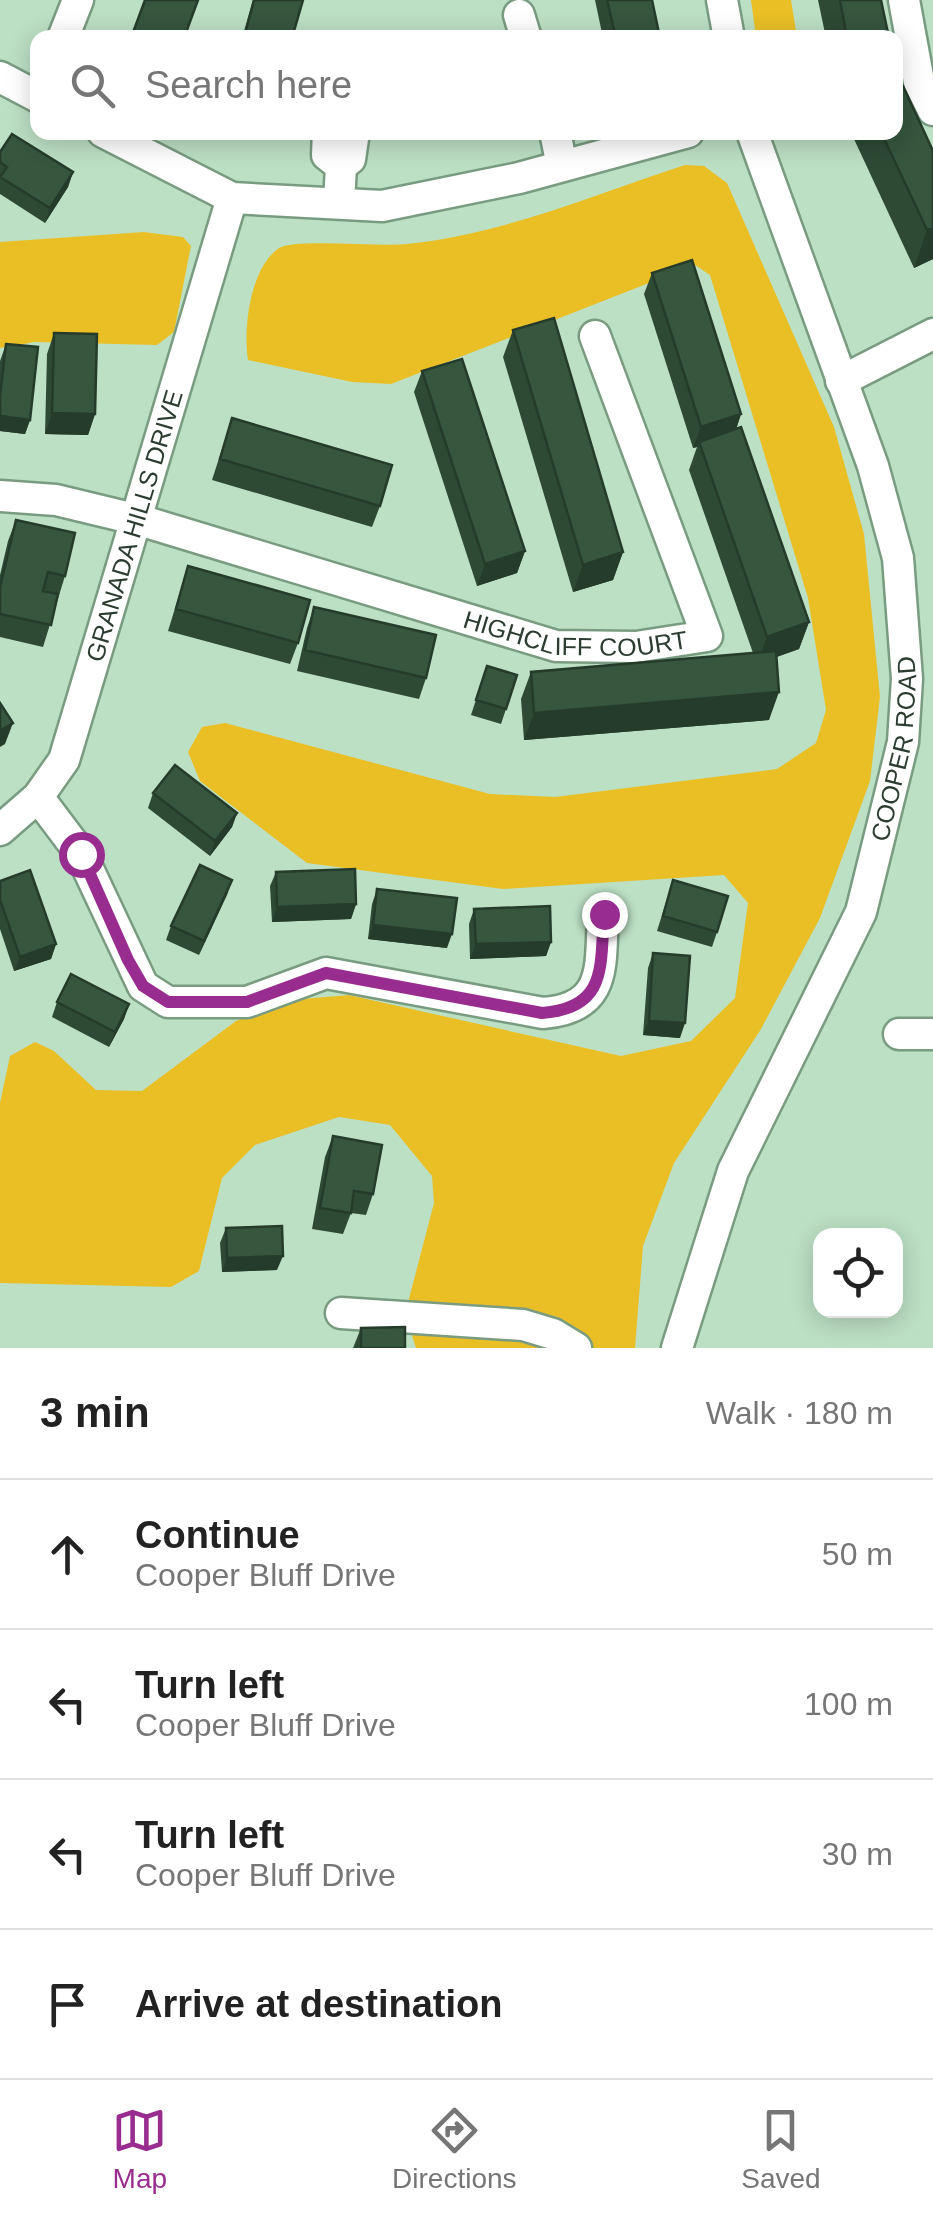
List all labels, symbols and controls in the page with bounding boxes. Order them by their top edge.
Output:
search box [30,30,903,140]
icon: search [65,58,120,113]
text: Search here [145,64,352,106]
street label: GRANADA HILLS DRIVE [80,387,188,665]
street label: HIGHCLIFF COURT [460,605,689,661]
street label: COOPER ROAD [865,655,921,844]
route start [59,832,105,878]
route end [582,892,628,938]
map controls [813,1228,903,1318]
button: locate [813,1228,903,1318]
text: 3 min [40,1389,150,1436]
text: Walk · 180 m [706,1395,893,1431]
text: Continue [135,1514,300,1556]
icon: ahead [40,1527,95,1582]
text: 50 m [822,1536,893,1572]
text: Cooper Bluff Drive [135,1557,396,1593]
text: Turn left [135,1664,284,1706]
icon: left [40,1677,95,1732]
text: 100 m [804,1686,893,1722]
text: Cooper Bluff Drive [135,1707,396,1743]
text: Turn left [135,1814,284,1856]
icon: left [40,1827,95,1882]
text: 30 m [822,1836,893,1872]
text: Cooper Bluff Drive [135,1857,396,1893]
icon: arrive [40,1977,95,2032]
text: Arrive at destination [135,1983,502,2025]
tab: Map [112,2103,167,2195]
tab: Directions [392,2103,517,2195]
tab: Saved [741,2103,821,2195]

